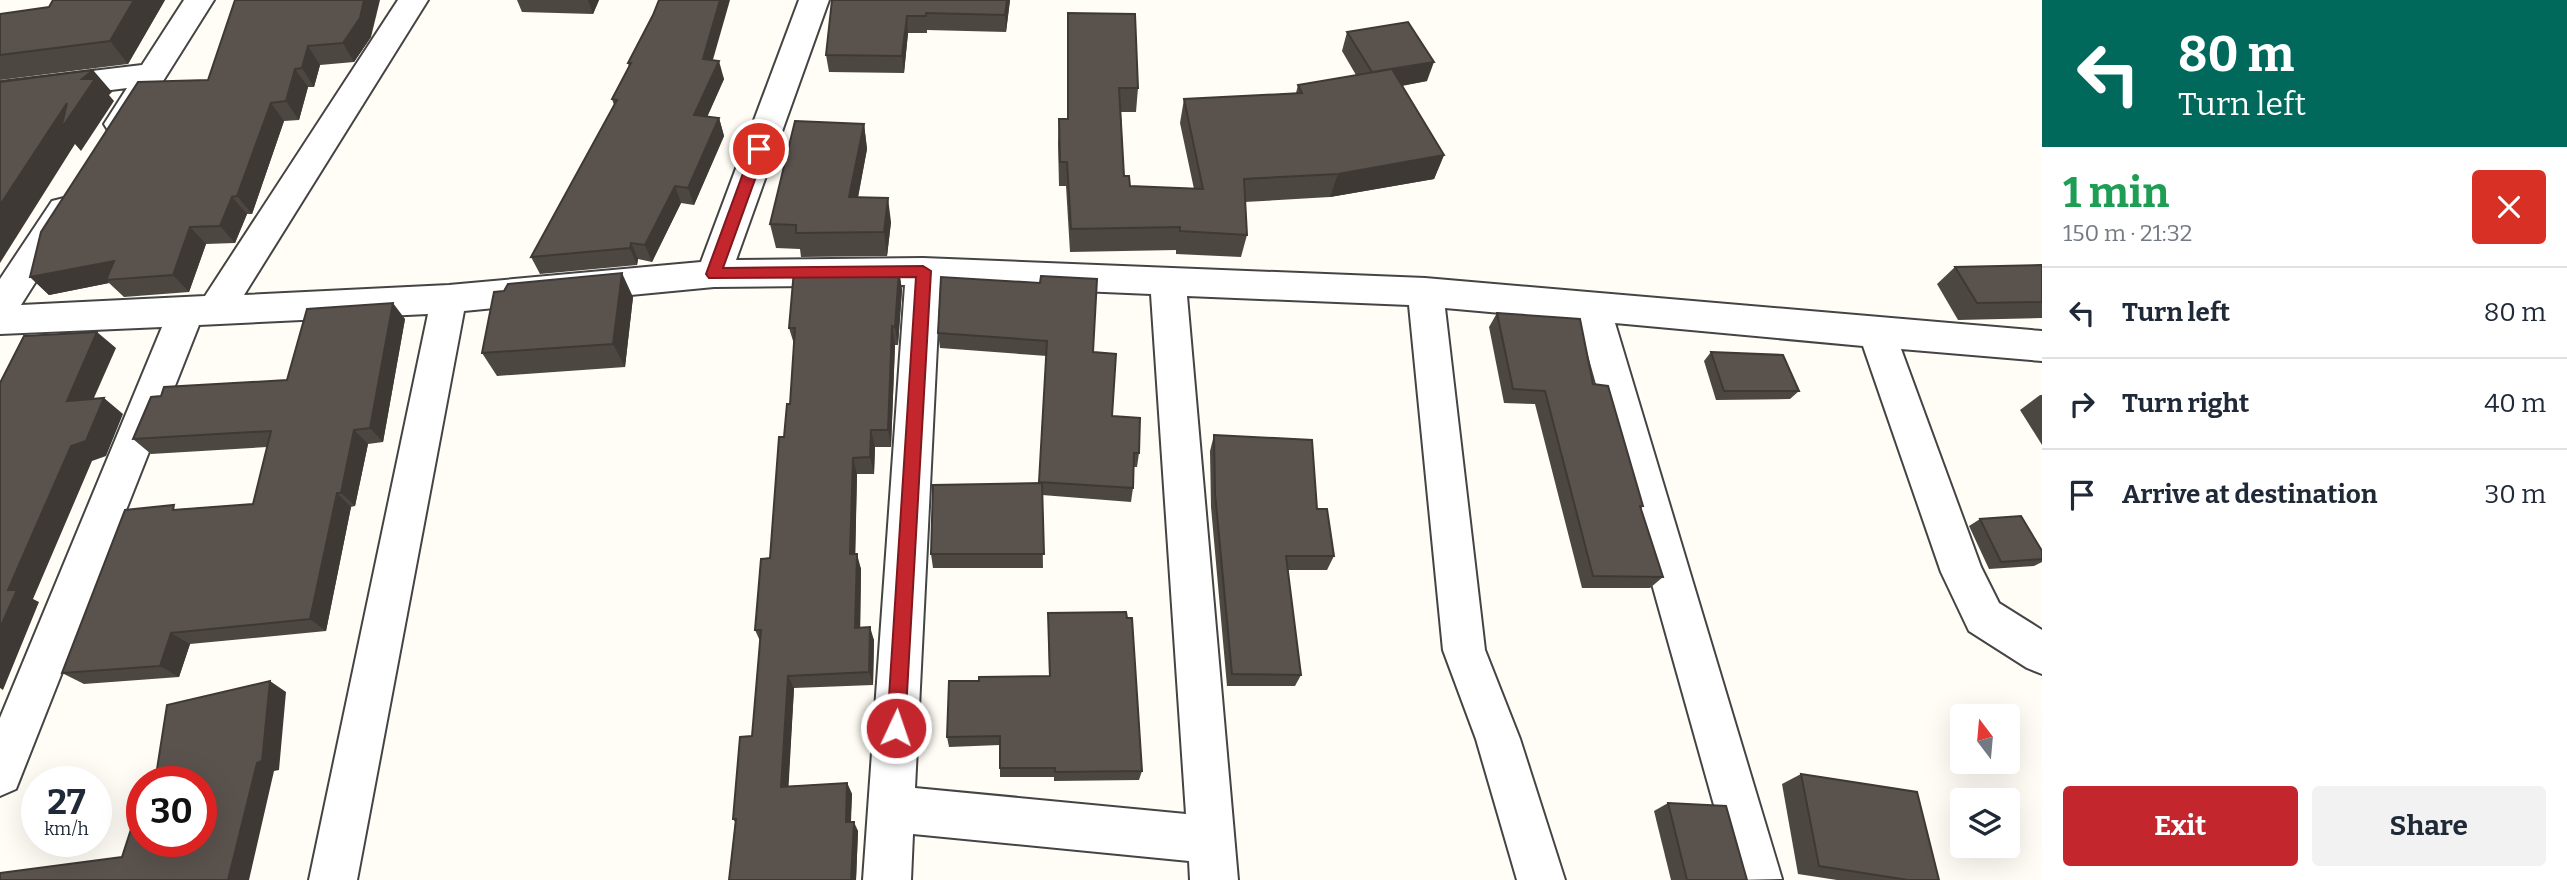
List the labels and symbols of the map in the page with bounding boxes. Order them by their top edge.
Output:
pin [729,119,789,179]
position arrow [859,691,933,765]
north arrow [1950,704,2020,774]
speed limit sign: 30 [126,766,217,857]

